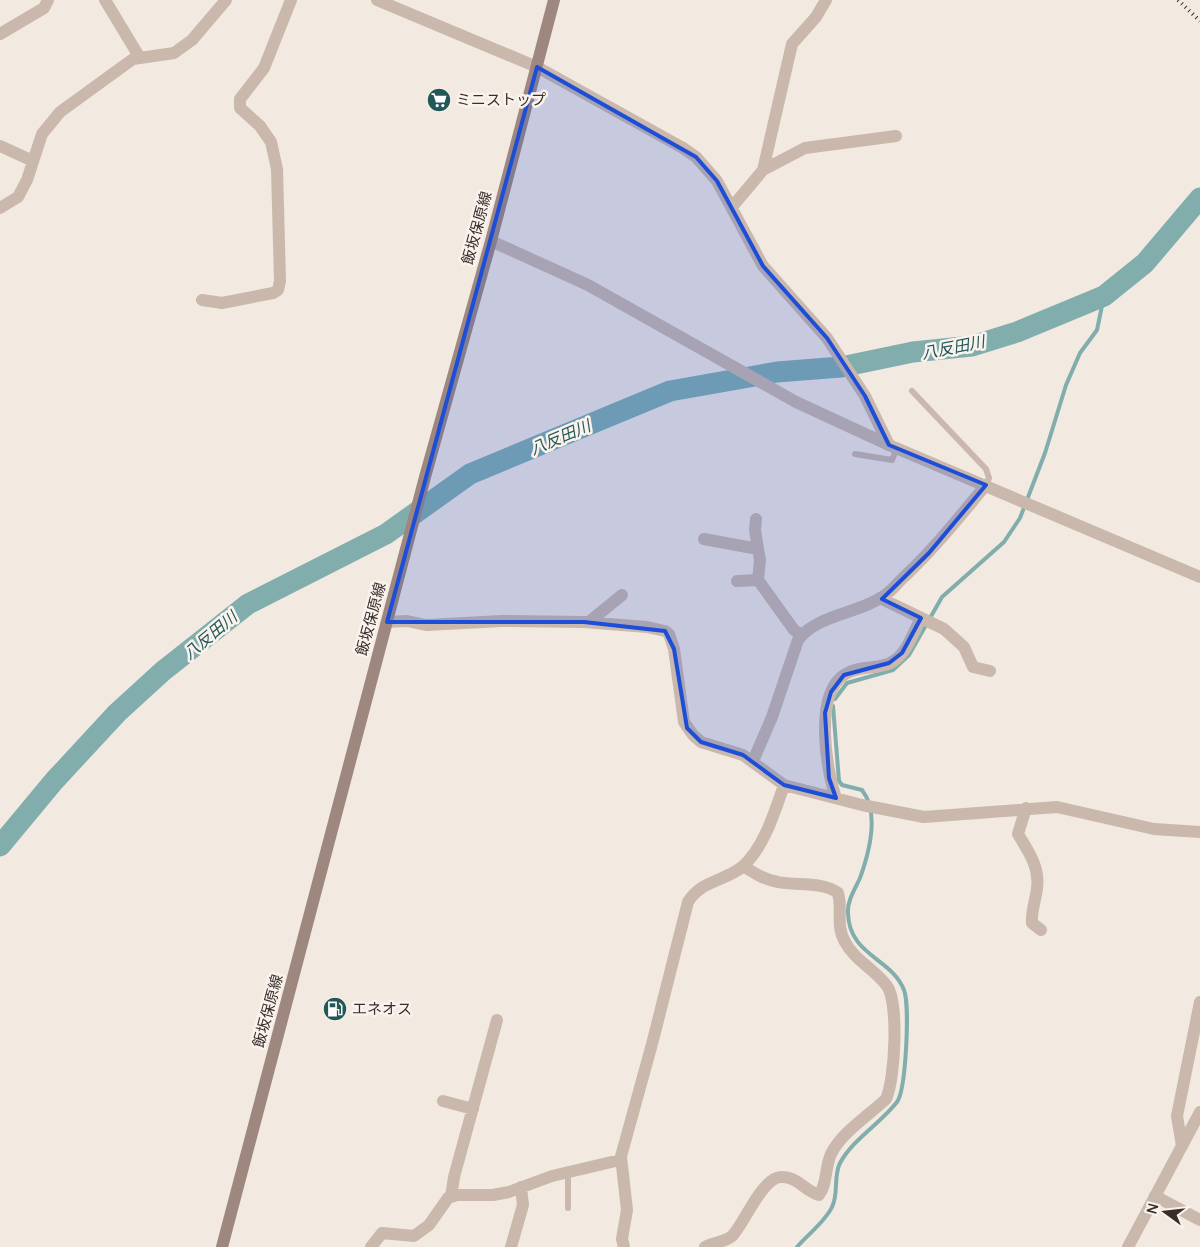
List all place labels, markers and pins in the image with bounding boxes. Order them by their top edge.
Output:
supermarket icon: ミニストップ [426,87,452,113]
place label: ミニストップ [456,89,546,110]
fuel station icon: エネオス [322,996,348,1022]
place label: エネオス [352,998,412,1019]

